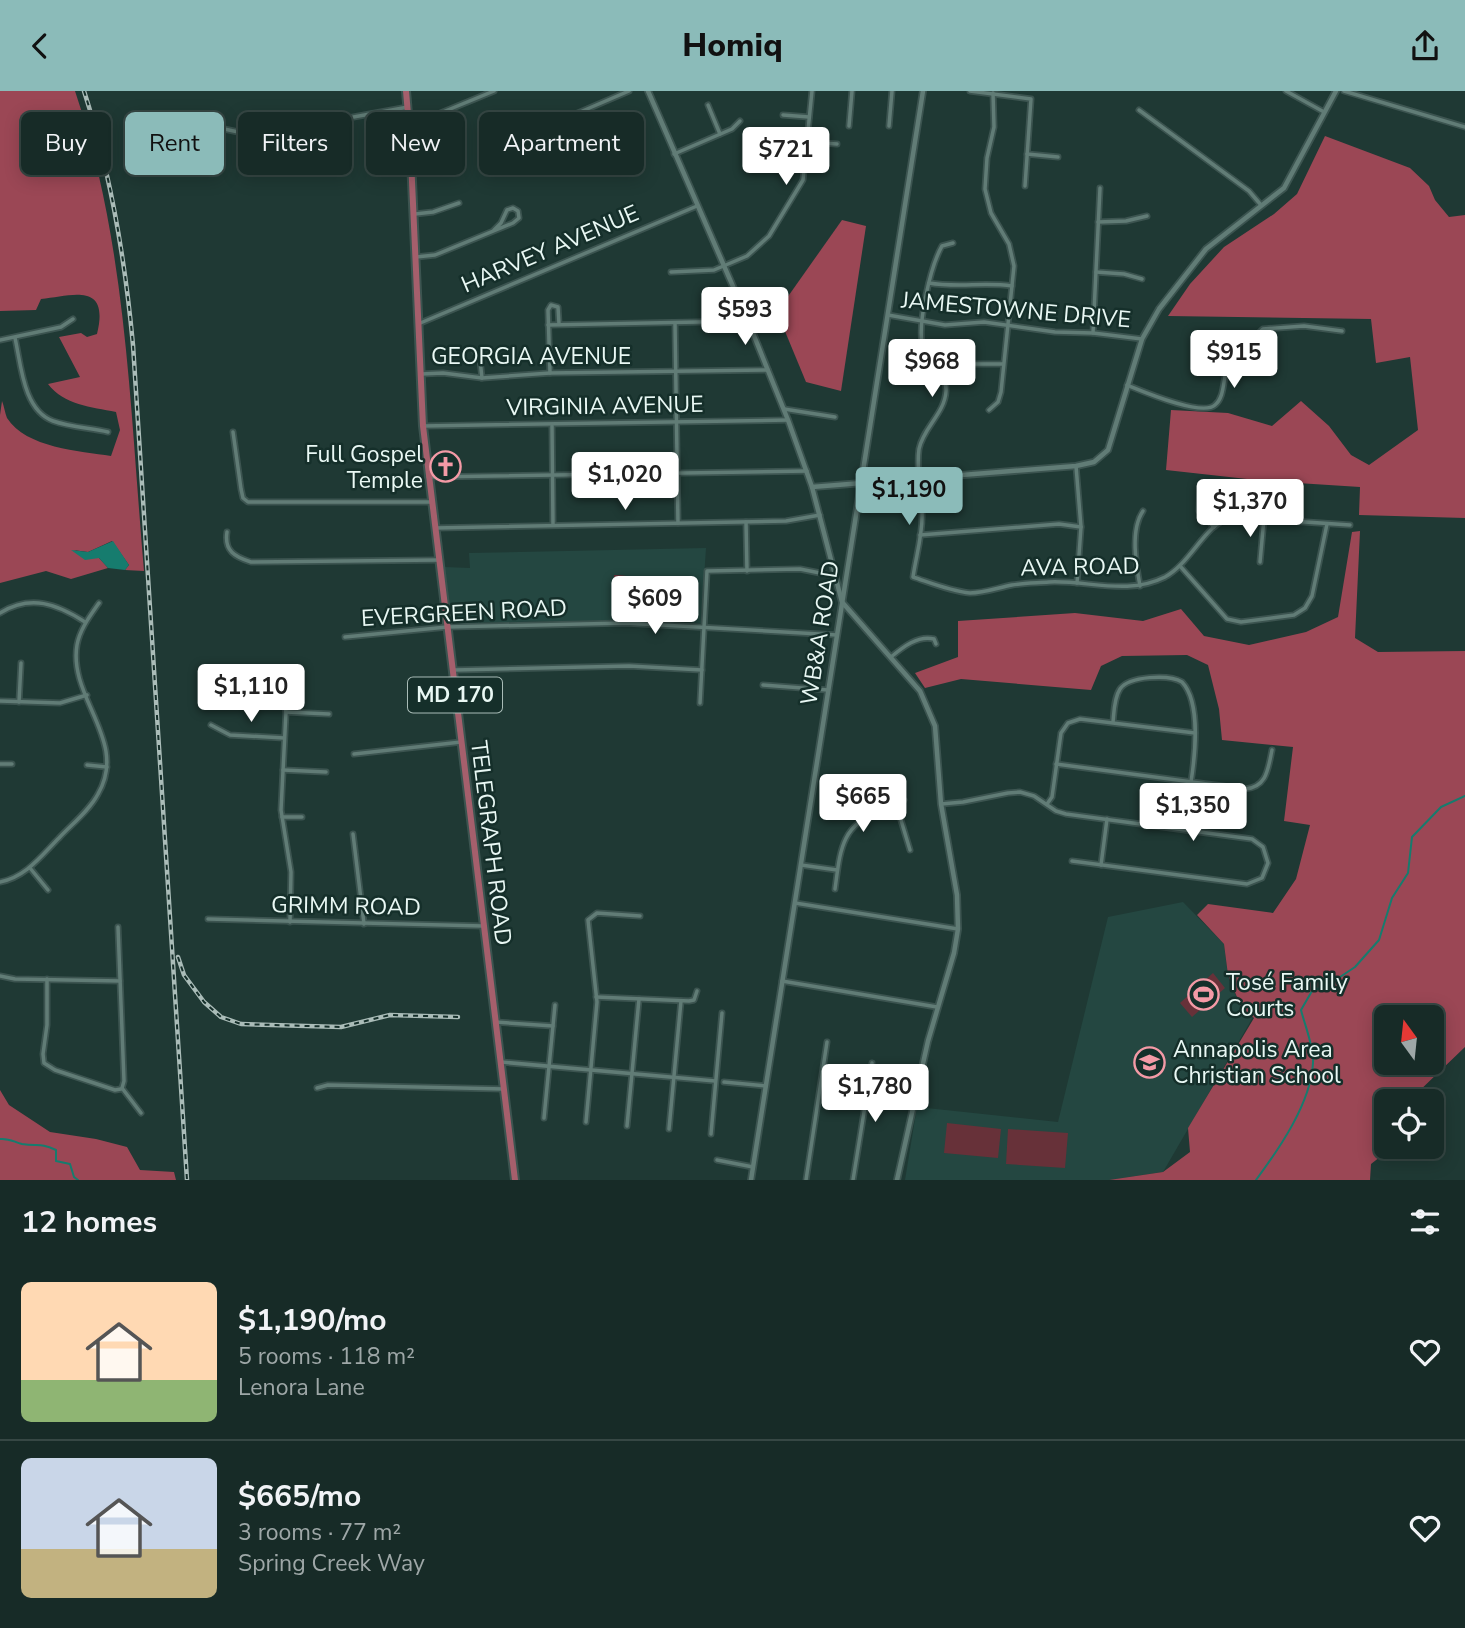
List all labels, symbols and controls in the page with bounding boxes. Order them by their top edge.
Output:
text: Homiq [682,24,783,67]
icon: back [21,27,59,65]
icon: share [1406,27,1444,65]
chip: Buy [21,112,111,175]
chip: Rent [125,112,224,175]
chip: Filters [238,112,352,175]
chip: New [366,112,465,175]
chip: Apartment [479,112,644,175]
pin: $721 [745,127,827,187]
text: $721 [758,134,814,165]
street label: HARVEY AVENUE [456,198,644,300]
street label: JAMESTOWNE DRIVE [899,284,1132,335]
pin: $593 [704,287,786,347]
text: $593 [717,294,773,325]
pin: $915 [1193,331,1275,390]
text: $915 [1206,337,1262,368]
pin: $968 [891,339,973,399]
street label: GEORGIA AVENUE [431,341,631,372]
text: $968 [904,346,960,377]
street label: VIRGINIA AVENUE [505,389,704,423]
place label: Full Gospel Temple [305,439,423,496]
church icon: Full Gospel Temple [429,450,463,484]
pin: $1,020 [568,453,682,512]
text: $1,020 [588,459,662,490]
pin: $1,190 [852,467,966,527]
text: $1,190 [872,474,946,505]
pin: $1,370 [1193,479,1307,539]
text: $1,370 [1213,486,1287,517]
street label: AVA ROAD [1020,550,1140,584]
street label: WB&A ROAD [793,558,847,708]
pin: $609 [614,577,696,636]
text: $609 [627,583,683,614]
street label: EVERGREEN ROAD [360,592,568,634]
pin: $1,110 [194,665,308,724]
text: $1,110 [214,671,288,702]
road number: MD 170 [408,677,502,713]
street label: TELEGRAPH ROAD [463,739,519,947]
pin: $665 [822,775,904,834]
text: $665 [835,781,891,812]
pin: $1,350 [1136,783,1250,843]
text: $1,350 [1156,790,1230,821]
street label: GRIMM ROAD [271,889,421,923]
place label: Tosé Family Courts [1226,967,1348,1024]
sports icon: Tosé Family Courts [1186,978,1220,1012]
north arrow [1374,1005,1444,1075]
map controls [1374,1005,1444,1159]
place label: Annapolis Area Christian School [1173,1034,1341,1091]
school or university icon: Annapolis Area Christian School [1133,1045,1167,1079]
pin: $1,780 [818,1065,932,1124]
text: $1,780 [838,1071,912,1102]
button: locate [1374,1089,1444,1159]
text: 12 homes [21,1202,157,1243]
icon: filters [1406,1203,1444,1241]
text: $1,190/mo [238,1300,387,1341]
icon: home [77,1310,161,1394]
icon: heart [1406,1333,1444,1371]
text: 5 rooms · 118 m² [238,1341,415,1372]
text: Lenora Lane [238,1372,365,1403]
text: $665/mo [238,1476,361,1517]
icon: home [77,1486,161,1570]
icon: heart [1406,1509,1444,1547]
text: 3 rooms · 77 m² [238,1517,401,1548]
text: Spring Creek Way [238,1548,425,1579]

